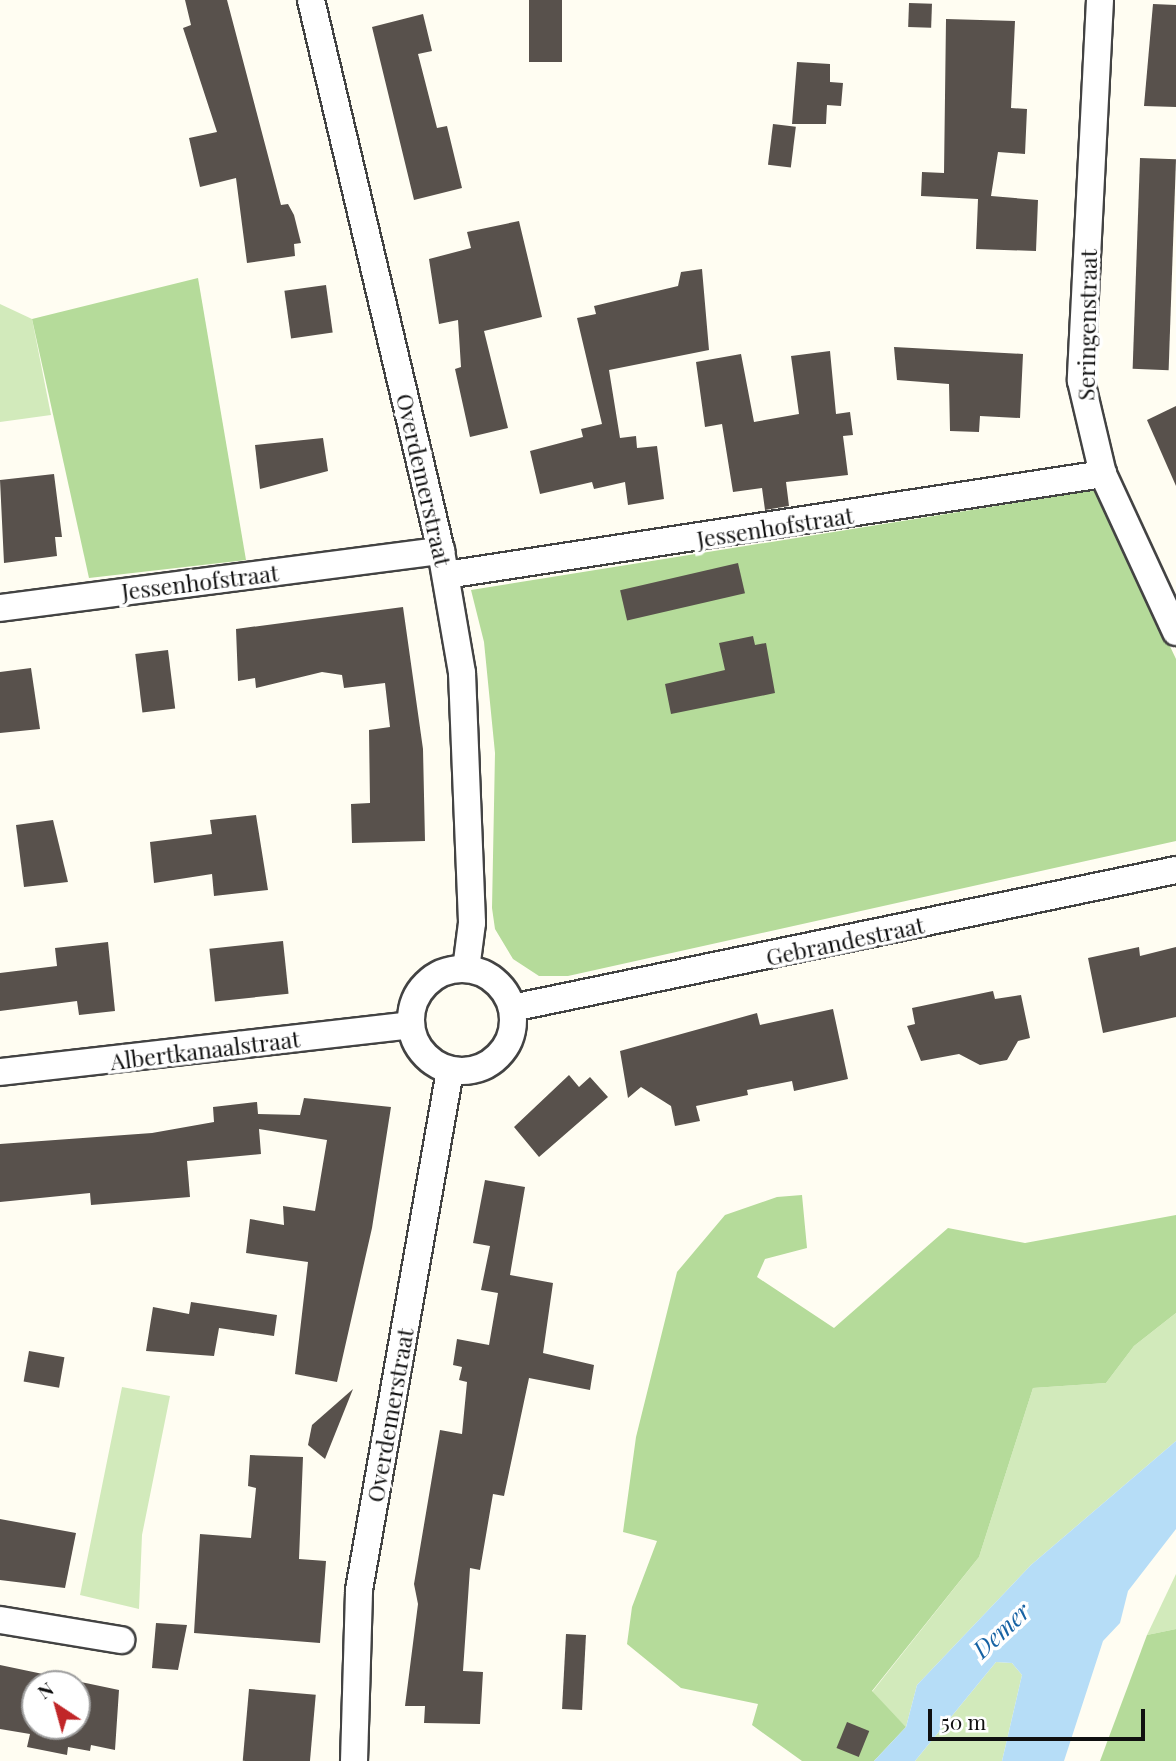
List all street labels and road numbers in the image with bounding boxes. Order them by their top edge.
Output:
street label: Seringenstraat [1072,249,1102,401]
street label: Overdemerstraat [391,391,457,569]
street label: Jessenhofstraat [695,501,855,553]
street label: Jessenhofstraat [120,559,280,605]
street label: Gebrandestraat [763,911,927,971]
street label: Albertkanaalstraat [109,1025,301,1075]
street label: Overdemerstraat [361,1326,419,1504]

